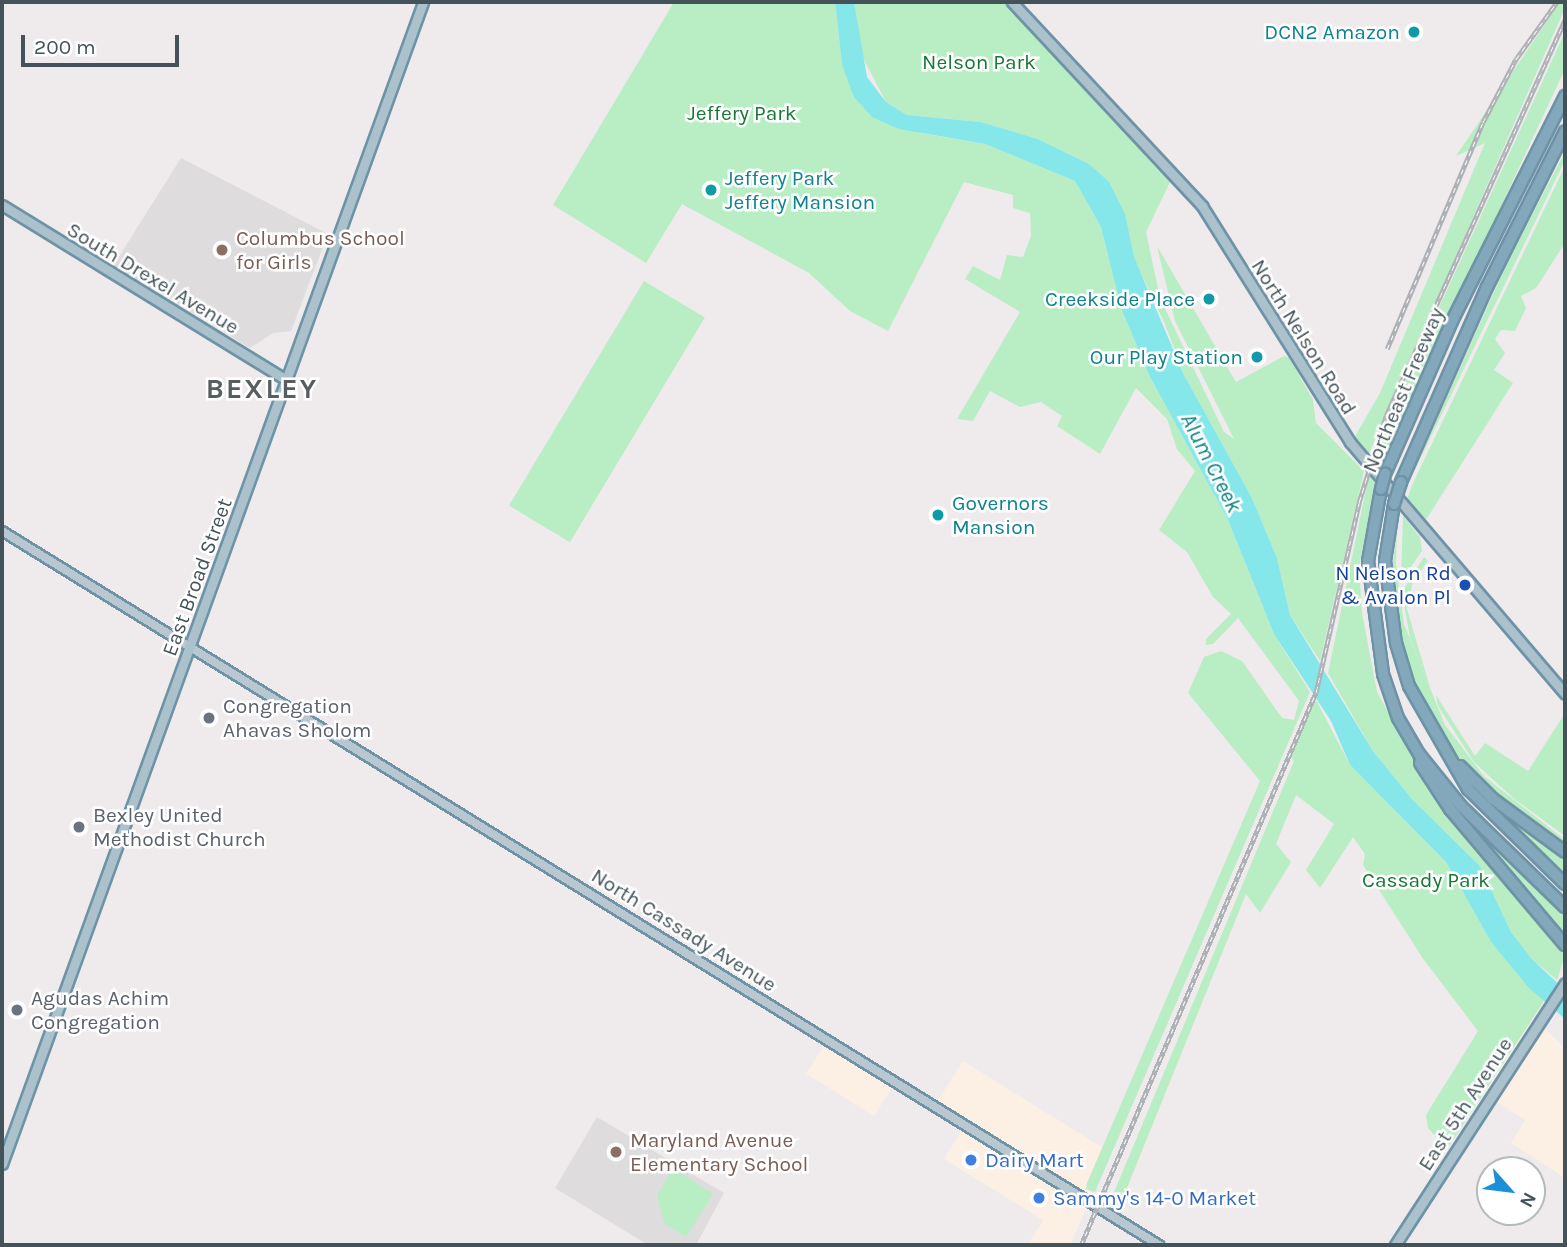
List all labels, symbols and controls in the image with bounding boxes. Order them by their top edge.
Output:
place label: DCN2 Amazon [1264,19,1400,45]
scale bar [24,21,182,65]
marker: DCN2 Amazon [1406,24,1422,40]
text: 200 m [34,35,96,59]
park label: Nelson Park [922,49,1036,75]
park label: Jeffery Park [687,100,797,126]
place label: Jeffery Park Jeffery Mansion [725,165,875,215]
marker: Jeffery Park Jeffery Mansion [703,182,719,198]
street label: South Drexel Avenue [62,217,244,339]
place label: Columbus School for Girls [236,225,405,275]
marker: Columbus School for Girls [214,242,230,258]
street label: North Nelson Road [1246,255,1362,419]
place label: Creekside Place [1045,286,1195,312]
marker: Creekside Place [1201,291,1217,307]
street label: Northeast Freeway [1357,304,1449,476]
place label: Our Play Station [1090,344,1243,370]
marker: Our Play Station [1249,349,1265,365]
district label: BEXLEY [207,372,317,406]
water label: Alum Creek [1174,409,1248,517]
place label: Governors Mansion [952,490,1049,540]
street label: East Broad Street [157,495,237,659]
marker: Governors Mansion [930,507,946,523]
place label: N Nelson Rd & Avalon Pl [1335,560,1451,610]
marker: N Nelson Rd & Avalon Pl [1457,577,1473,593]
place label: Congregation Ahavas Sholom [223,693,371,743]
marker: Congregation Ahavas Sholom [201,710,217,726]
place label: Bexley United Methodist Church [93,802,266,852]
marker: Bexley United Methodist Church [71,819,87,835]
street label: North Cassady Avenue [587,863,781,997]
park label: Cassady Park [1362,867,1490,893]
place label: Agudas Achim Congregation [31,985,169,1035]
marker: Agudas Achim Congregation [9,1002,25,1018]
street label: East 5th Avenue [1413,1033,1517,1175]
place label: Maryland Avenue Elementary School [630,1127,808,1177]
marker: Maryland Avenue Elementary School [608,1144,624,1160]
place label: Dairy Mart [985,1147,1084,1173]
marker: Dairy Mart [963,1152,979,1168]
north arrow [1476,1156,1546,1226]
place label: Sammy's 14-0 Market [1053,1185,1256,1211]
text: N [1515,1189,1541,1211]
marker: Sammy's 14-0 Market [1031,1190,1047,1206]

